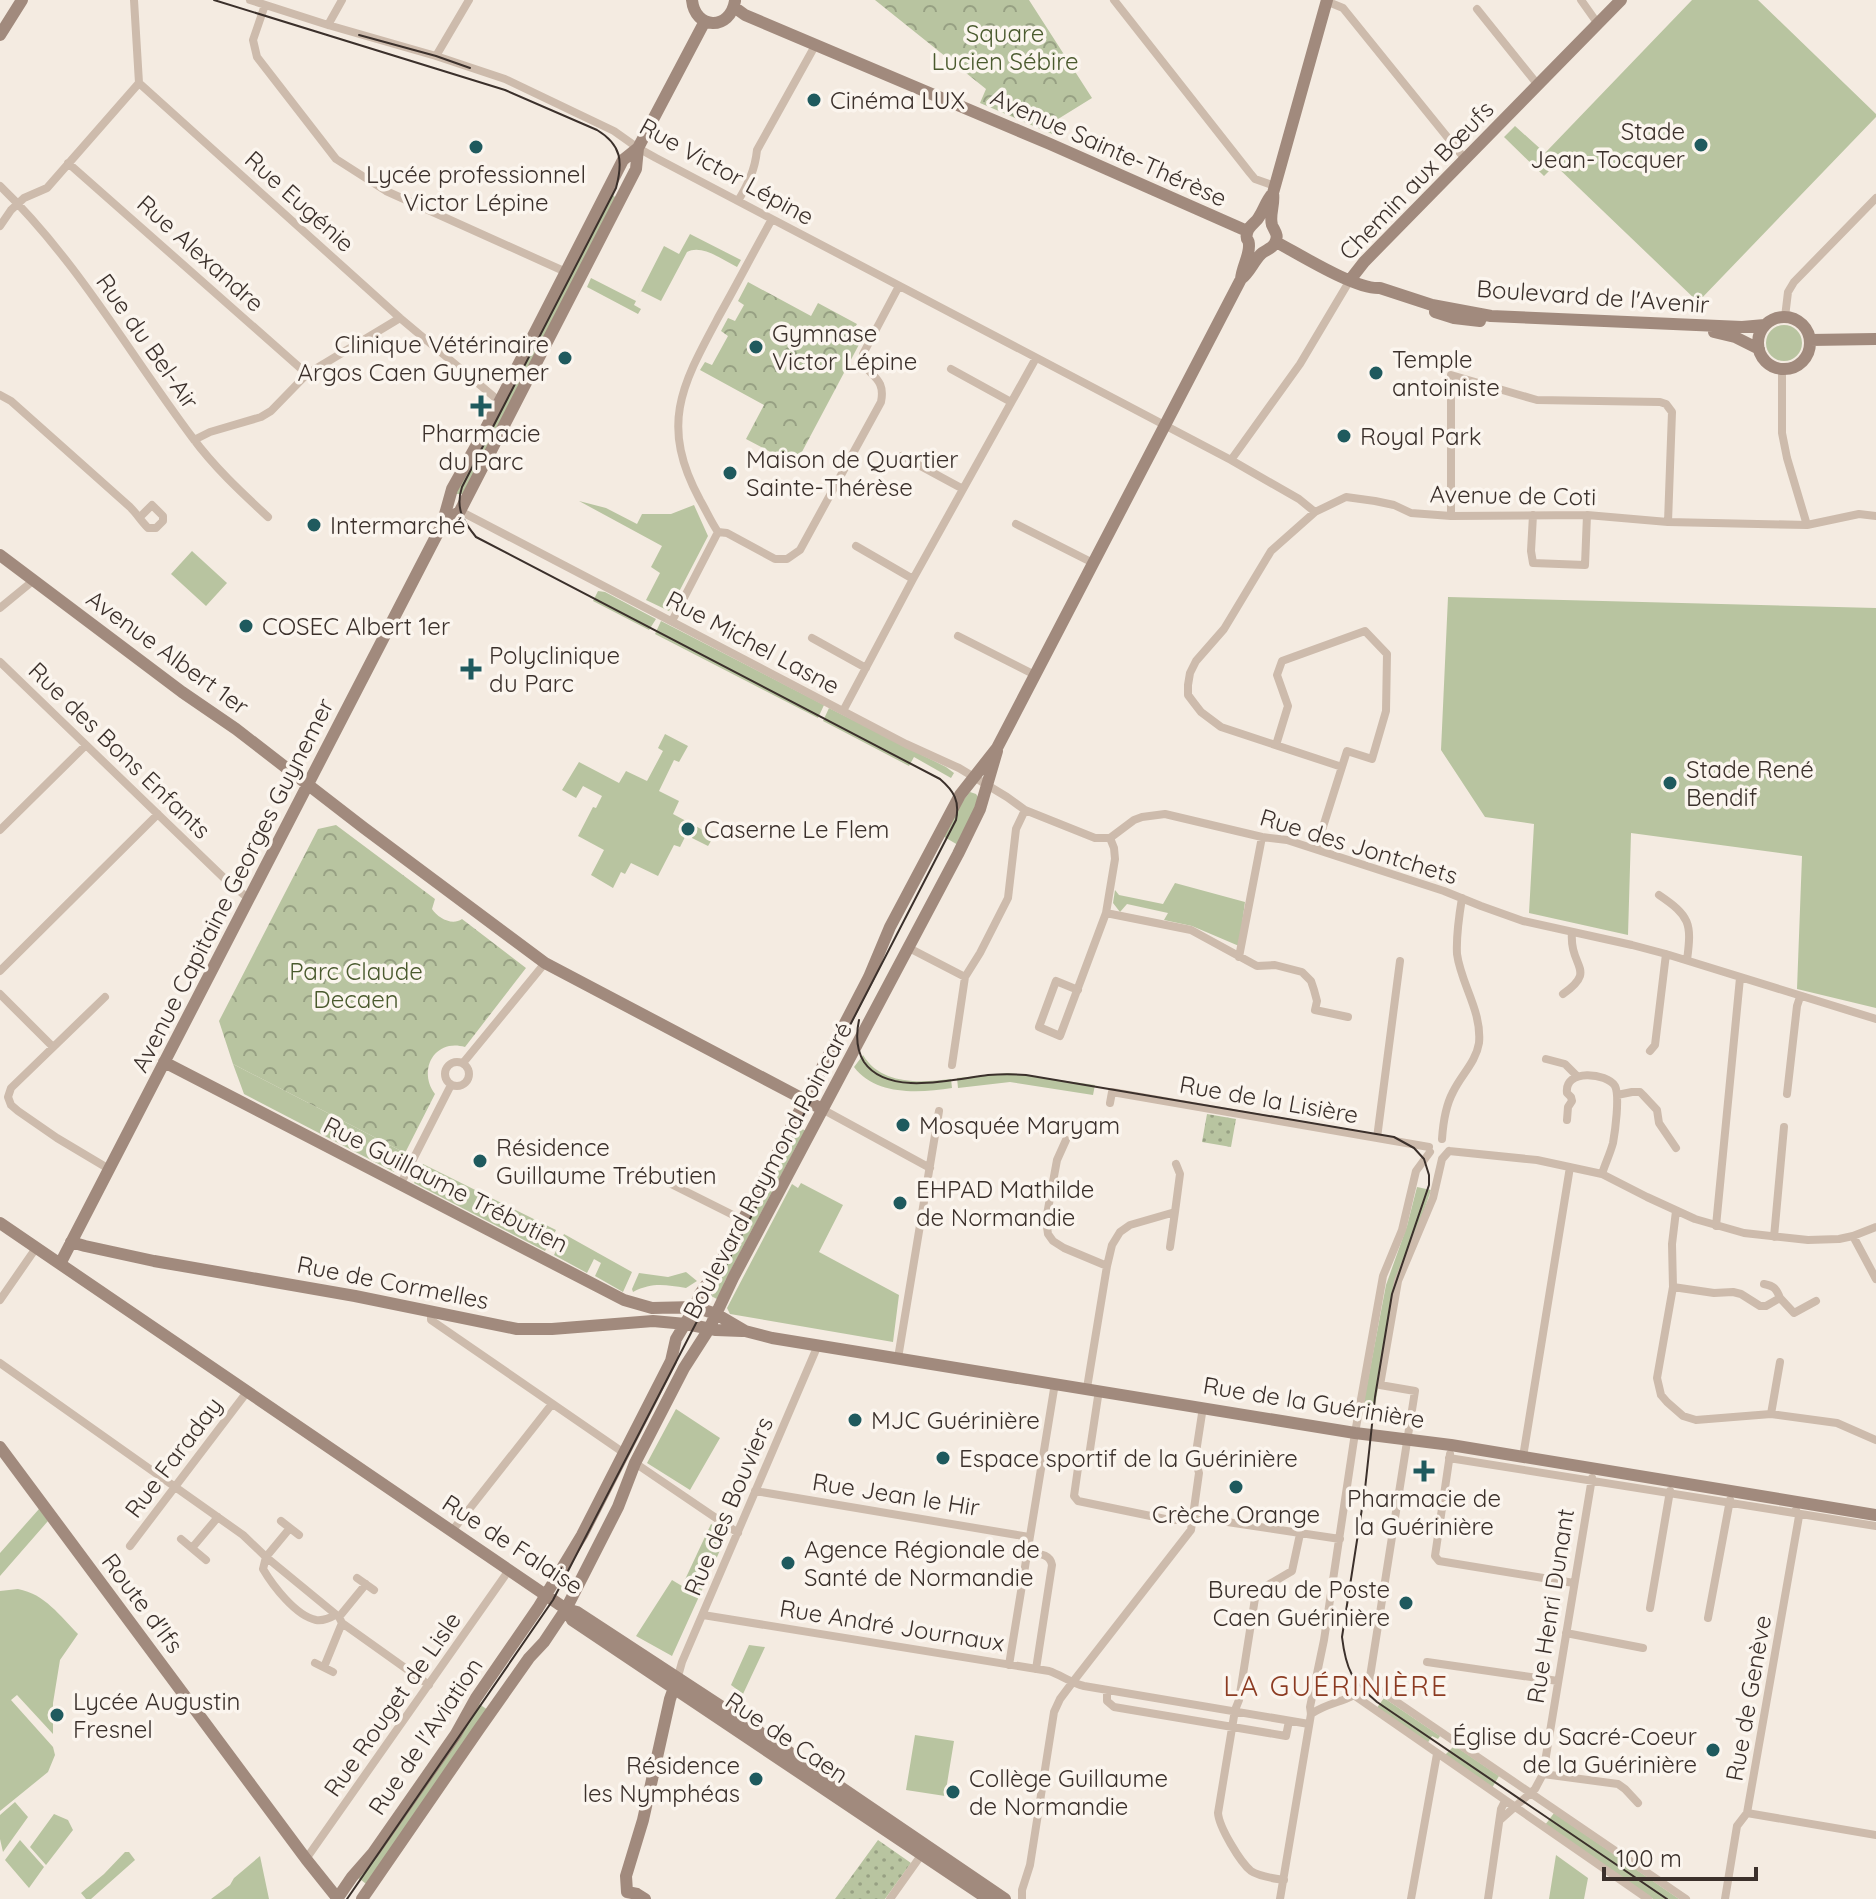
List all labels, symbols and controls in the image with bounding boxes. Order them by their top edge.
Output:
park label: Square Lucien Sébire [932,18,1078,76]
street label: Avenue Sainte-Thérèse [986,81,1232,213]
place label: Cinéma LUX [830,85,965,115]
marker: Cinéma LUX [805,91,823,109]
street label: Chemin aux Bœufs [1332,94,1500,266]
street label: Rue Victor Lépine [635,111,819,231]
place label: Stade Jean-Tocquer [1530,116,1685,174]
marker: Stade Jean-Tocquer [1692,136,1710,154]
marker: Lycée professionnel Victor Lépine [467,138,485,156]
street label: Rue Eugénie [239,144,361,258]
place label: Lycée professionnel Victor Lépine [366,159,586,217]
street label: Rue Alexandre [131,188,271,318]
street label: Rue du Bel-Air [90,267,206,415]
street label: Boulevard de l'Avenir [1475,273,1711,319]
place label: Gymnase Victor Lépine [772,318,917,376]
place label: Clinique Vétérinaire Argos Caen Guynemer [298,329,549,387]
marker: Gymnase Victor Lépine [747,338,765,356]
place label: Temple antoiniste [1392,344,1500,402]
marker: Clinique Vétérinaire Argos Caen Guynemer [556,349,574,367]
marker: Temple antoiniste [1367,364,1385,382]
marker: Pharmacie du Parc [472,397,490,415]
place label: Pharmacie du Parc [421,418,541,476]
place label: Royal Park [1360,421,1482,451]
marker: Royal Park [1335,427,1353,445]
place label: Maison de Quartier Sainte-Thérèse [746,444,958,502]
marker: Maison de Quartier Sainte-Thérèse [721,464,739,482]
street label: Avenue de Coti [1429,479,1597,511]
place label: Intermarché [330,510,465,540]
marker: Intermarché [305,516,323,534]
street label: Avenue Albert 1er [81,583,255,721]
street label: Rue Michel Lasne [661,584,845,700]
place label: COSEC Albert 1er [262,611,450,641]
marker: COSEC Albert 1er [237,617,255,635]
place label: Polyclinique du Parc [489,640,620,698]
street label: Rue des Bons Enfants [23,655,217,845]
marker: Polyclinique du Parc [460,658,482,680]
street label: Avenue Capitaine Georges Guynemer [124,693,340,1077]
place label: Stade René Bendif [1686,754,1814,812]
marker: Stade René Bendif [1661,774,1679,792]
street label: Rue des Jontchets [1257,802,1461,890]
place label: Caserne Le Flem [704,814,889,844]
marker: Caserne Le Flem [679,820,697,838]
park label: Parc Claude Decaen [289,956,423,1014]
street label: Boulevard Raymond Poincaré [676,1016,858,1324]
street label: Rue de la Lisière [1177,1069,1361,1129]
street label: Rue Guillaume Trébutien [319,1109,573,1259]
place label: Mosquée Maryam [919,1110,1120,1140]
marker: Mosquée Maryam [894,1116,912,1134]
place label: Résidence Guillaume Trébutien [496,1132,717,1190]
marker: Résidence Guillaume Trébutien [471,1152,489,1170]
place label: EHPAD Mathilde de Normandie [916,1174,1094,1232]
marker: EHPAD Mathilde de Normandie [891,1194,909,1212]
street label: Rue de Cormelles [295,1249,491,1315]
street label: Rue de la Guérinière [1201,1370,1427,1434]
street label: Rue Faraday [118,1391,228,1523]
place label: MJC Guérinière [871,1405,1040,1435]
marker: MJC Guérinière [846,1411,864,1429]
street label: Rue des Bouviers [677,1412,779,1600]
place label: Espace sportif de la Guérinière [959,1443,1298,1473]
marker: Espace sportif de la Guérinière [934,1449,952,1467]
marker: Pharmacie de la Guérinière [1415,1462,1433,1480]
street label: Rue Jean le Hir [810,1466,982,1522]
marker: Crèche Orange [1227,1478,1245,1496]
place label: Pharmacie de la Guérinière [1347,1483,1501,1541]
street label: Rue de Falaise [437,1487,589,1601]
place label: Crèche Orange [1152,1499,1320,1529]
street label: Rue Henri Dunant [1520,1507,1580,1705]
place label: Agence Régionale de Santé de Normandie [804,1534,1040,1592]
street label: Route d'Ifs [96,1547,190,1659]
marker: Agence Régionale de Santé de Normandie [779,1554,797,1572]
place label: Bureau de Poste Caen Guérinière [1208,1574,1390,1632]
street label: Rue André Journaux [778,1592,1006,1658]
marker: Bureau de Poste Caen Guérinière [1397,1594,1415,1612]
street label: Rue Rouget de Lisle [317,1606,467,1802]
street label: Rue de Genève [1719,1613,1777,1783]
street label: Rue de l'Aviation [361,1652,489,1820]
district label: LA GUÉRINIÈRE [1223,1668,1449,1703]
street label: Rue de Caen [720,1685,854,1789]
place label: Lycée Augustin Fresnel [73,1686,240,1744]
marker: Lycée Augustin Fresnel [48,1706,66,1724]
place label: Église du Sacré-Coeur de la Guérinière [1453,1721,1697,1779]
marker: Église du Sacré-Coeur de la Guérinière [1704,1741,1722,1759]
place label: Résidence les Nymphéas [583,1750,740,1808]
place label: Collège Guillaume de Normandie [969,1763,1168,1821]
marker: Résidence les Nymphéas [747,1770,765,1788]
marker: Collège Guillaume de Normandie [944,1783,962,1801]
scale bar [1604,1831,1756,1881]
text: 100 m [1616,1843,1682,1873]

